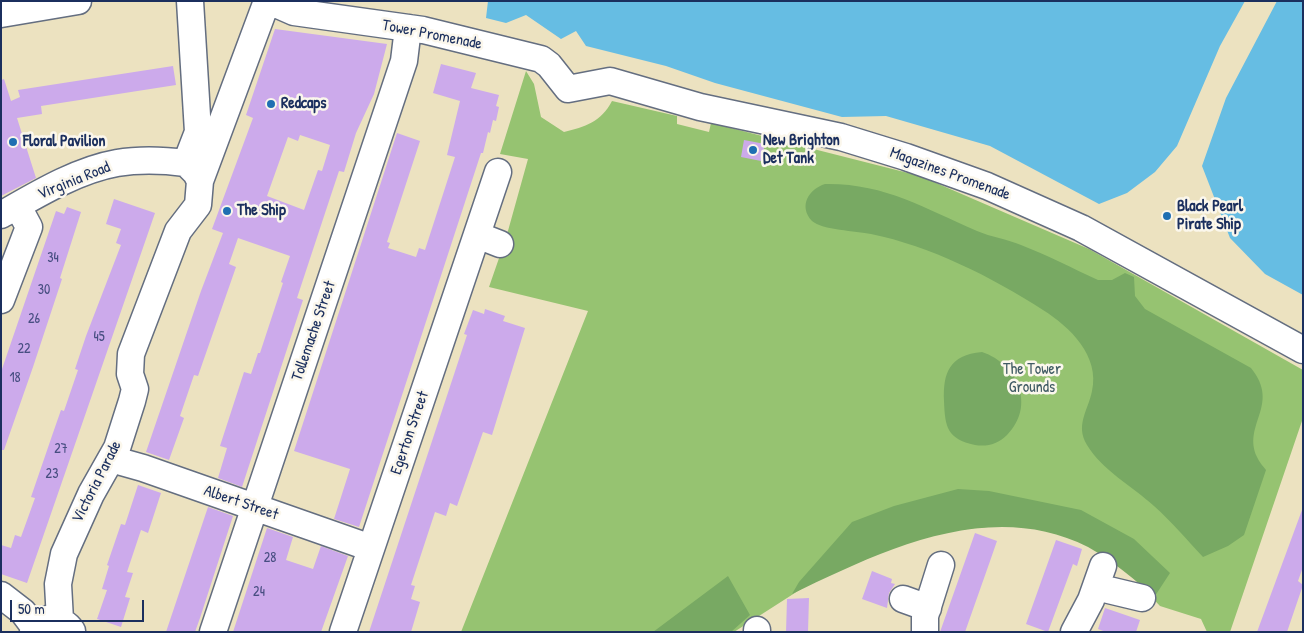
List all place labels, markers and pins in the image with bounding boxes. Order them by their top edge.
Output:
place label: Redcaps [281,94,326,114]
marker: Redcaps [265,98,277,110]
place label: New Brighton Det Tank [763,131,840,169]
place label: Floral Pavilion [23,132,106,152]
marker: Floral Pavilion [7,136,19,148]
marker: New Brighton Det Tank [747,144,759,156]
place label: Black Pearl Pirate Ship [1177,197,1243,235]
place label: The Ship [237,201,286,221]
marker: The Ship [221,205,233,217]
marker: Black Pearl Pirate Ship [1161,210,1173,222]

